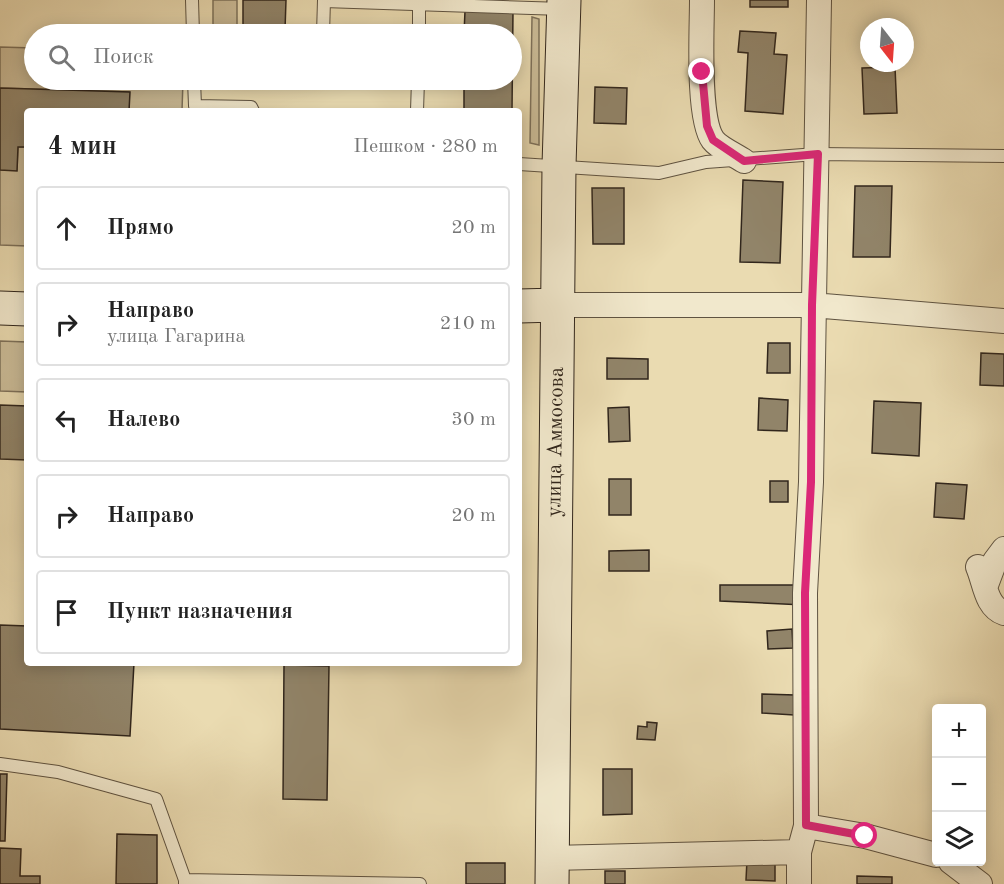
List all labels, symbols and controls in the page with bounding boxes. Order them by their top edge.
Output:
north arrow [860,18,914,72]
search box [24,24,522,90]
icon: search [45,41,78,74]
text: Поиск [93,46,154,68]
route end [688,58,714,84]
text: 4 мин [48,134,117,160]
text: Пешком · 280 m [353,137,498,157]
icon: ahead [50,212,83,245]
text: Прямо [107,217,174,239]
text: 20 m [451,218,496,238]
text: Направо [107,300,194,322]
icon: right [50,308,83,341]
text: 210 m [440,314,496,334]
text: улица Гагарина [107,327,245,347]
street label: улица Аммосова [544,367,568,517]
icon: left [50,404,83,437]
text: Налево [107,409,180,431]
text: 30 m [451,410,496,430]
icon: right [50,500,83,533]
text: Направо [107,505,194,527]
text: 20 m [451,506,496,526]
icon: arrive [50,596,83,629]
text: Пункт назначения [107,601,293,623]
map controls [932,704,986,866]
button: + [932,704,986,758]
button: − [932,758,986,812]
button: layers [932,812,986,866]
route start [851,822,877,848]

